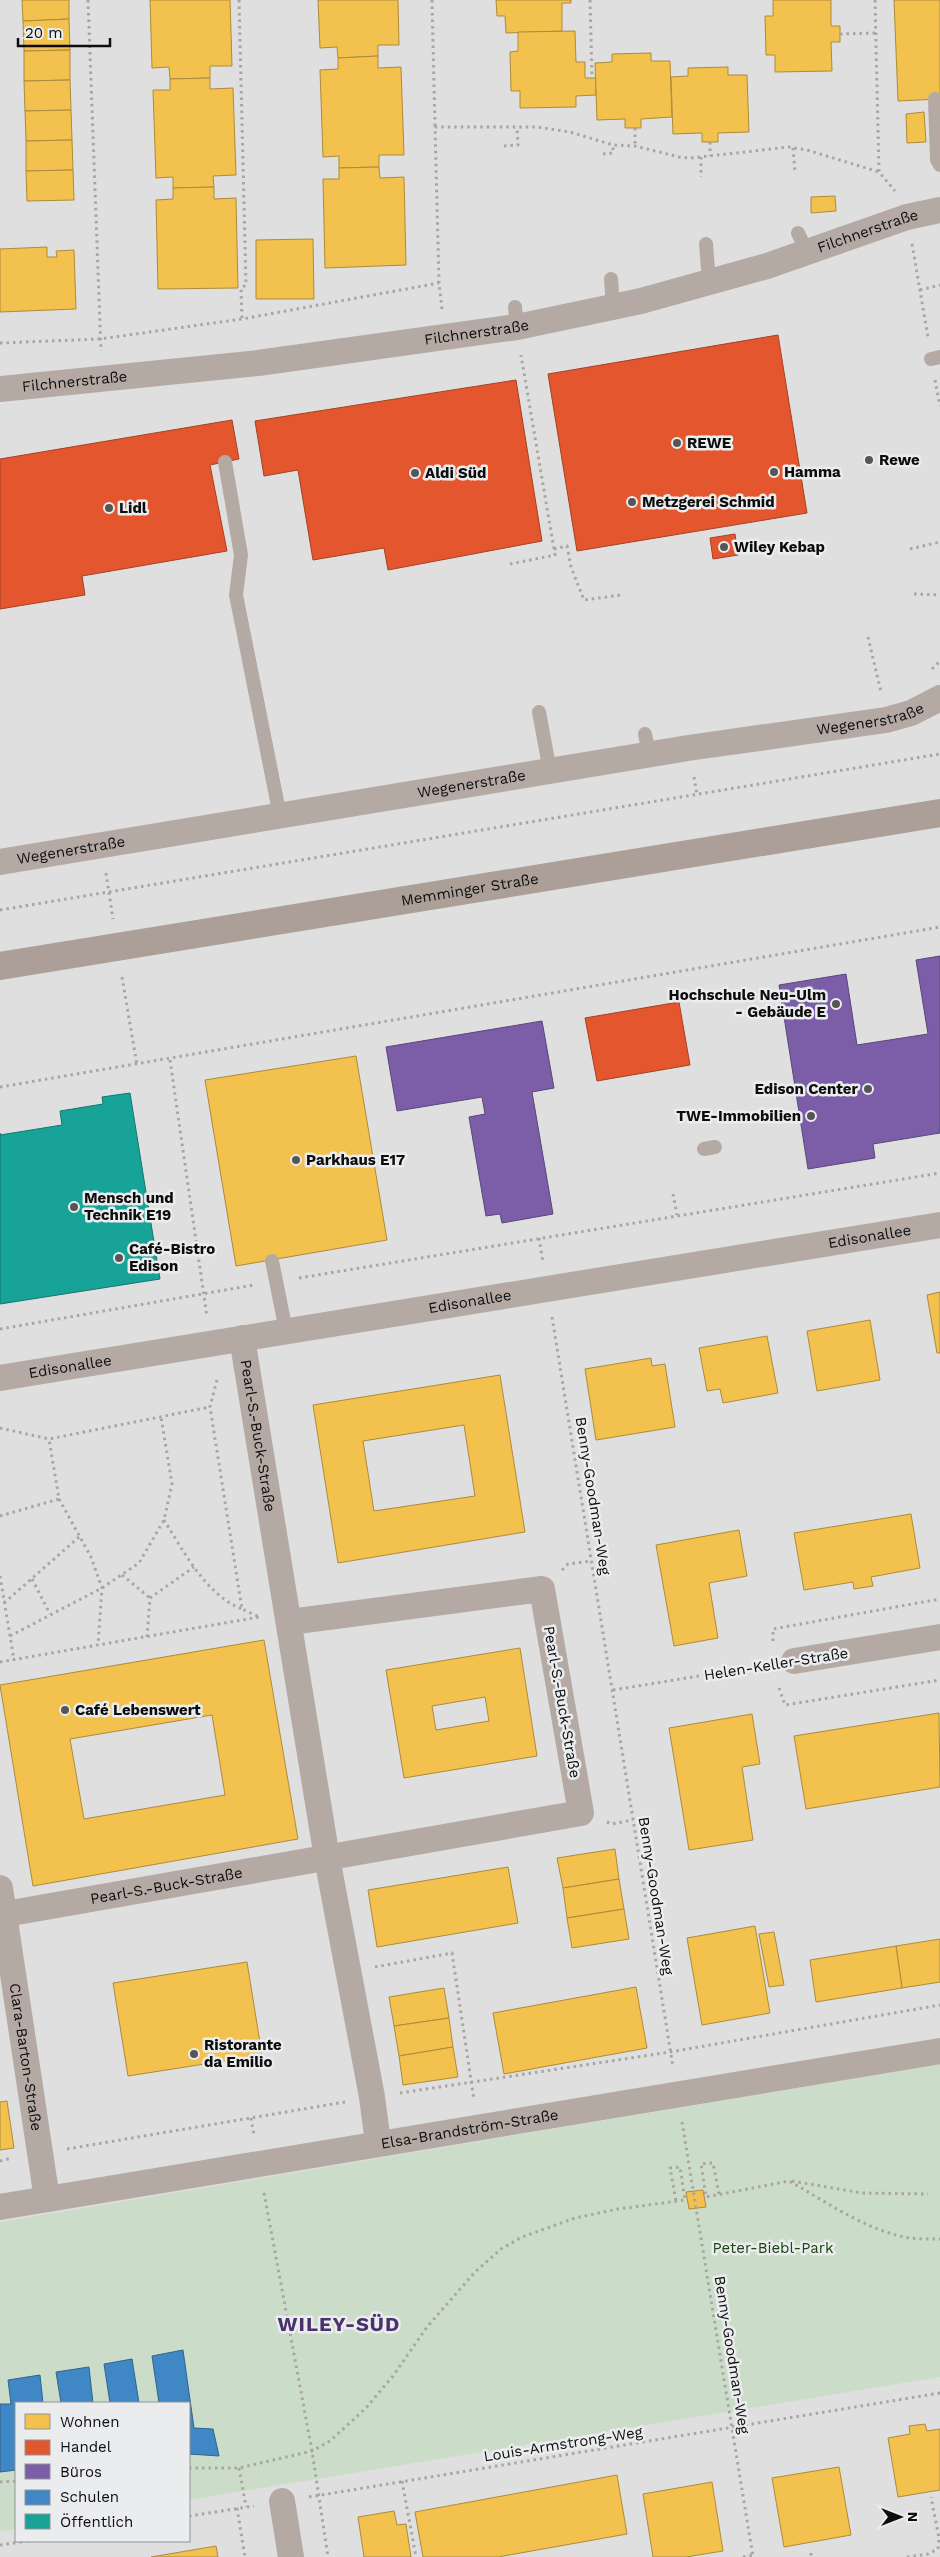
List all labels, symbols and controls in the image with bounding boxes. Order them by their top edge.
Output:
scale bar [18,15,110,47]
text: 20 m [25,24,63,42]
street label: Filchnerstraße [815,206,920,257]
street label: Filchnerstraße [423,316,531,349]
street label: Filchnerstraße [21,367,128,396]
place label: REWE [687,434,731,452]
marker: REWE [671,437,683,449]
place label: Rewe [879,451,920,469]
marker: Rewe [863,454,875,466]
place label: Hamma [784,463,841,481]
place label: Aldi Süd [425,464,486,482]
marker: Hamma [768,466,780,478]
marker: Aldi Süd [409,467,421,479]
place label: Metzgerei Schmid [642,493,775,511]
marker: Metzgerei Schmid [626,496,638,508]
place label: Lidl [119,499,147,517]
marker: Lidl [103,502,115,514]
place label: Wiley Kebap [734,538,825,556]
marker: Wiley Kebap [718,541,730,553]
street label: Wegenerstraße [815,699,927,739]
street label: Wegenerstraße [416,766,527,802]
street label: Wegenerstraße [16,832,127,868]
street label: Memminger Straße [400,869,540,910]
place label: Hochschule Neu-Ulm - Gebäude E [669,986,826,1021]
marker: Hochschule Neu-Ulm - Gebäude E [830,998,842,1010]
place label: Edison Center [755,1080,859,1098]
marker: Edison Center [862,1083,874,1095]
place label: TWE-Immobilien [676,1107,801,1125]
marker: TWE-Immobilien [805,1110,817,1122]
place label: Parkhaus E17 [306,1151,405,1169]
marker: Parkhaus E17 [290,1154,302,1166]
place label: Mensch und Technik E19 [84,1189,174,1224]
marker: Mensch und Technik E19 [68,1201,80,1213]
street label: Edisonallee [827,1221,912,1252]
place label: Café-Bistro Edison [129,1240,215,1275]
marker: Café-Bistro Edison [113,1252,125,1264]
street label: Edisonallee [427,1286,513,1317]
street label: Edisonallee [27,1351,113,1382]
street label: Pearl-S.-Buck-Straße [237,1358,279,1513]
street label: Benny-Goodman-Weg [572,1416,614,1576]
street label: Pearl-S.-Buck-Straße [540,1625,584,1779]
street label: Helen-Keller-Straße [703,1644,849,1684]
place label: Café Lebenswert [75,1701,201,1719]
marker: Café Lebenswert [59,1704,71,1716]
street label: Benny-Goodman-Weg [635,1816,677,1976]
street label: Pearl-S.-Buck-Straße [89,1864,244,1908]
street label: Clara-Barton-Straße [5,1982,46,2132]
place label: Ristorante da Emilio [204,2036,282,2071]
marker: Ristorante da Emilio [188,2048,200,2060]
street label: Elsa-Brandström-Straße [379,2105,560,2153]
park label: Peter-Biebl-Park [713,2239,834,2257]
street label: Benny-Goodman-Weg [711,2275,753,2435]
district label: WILEY-SÜD [278,2312,400,2336]
legend [15,2402,190,2542]
text: Wohnen [60,2413,119,2431]
street label: Louis-Armstrong-Weg [482,2423,644,2465]
text: Handel [60,2438,112,2456]
text: Büros [60,2463,102,2481]
text: Schulen [60,2488,119,2506]
north arrow [875,2492,925,2542]
text: N [905,2512,921,2522]
text: Öffentlich [60,2513,133,2531]

